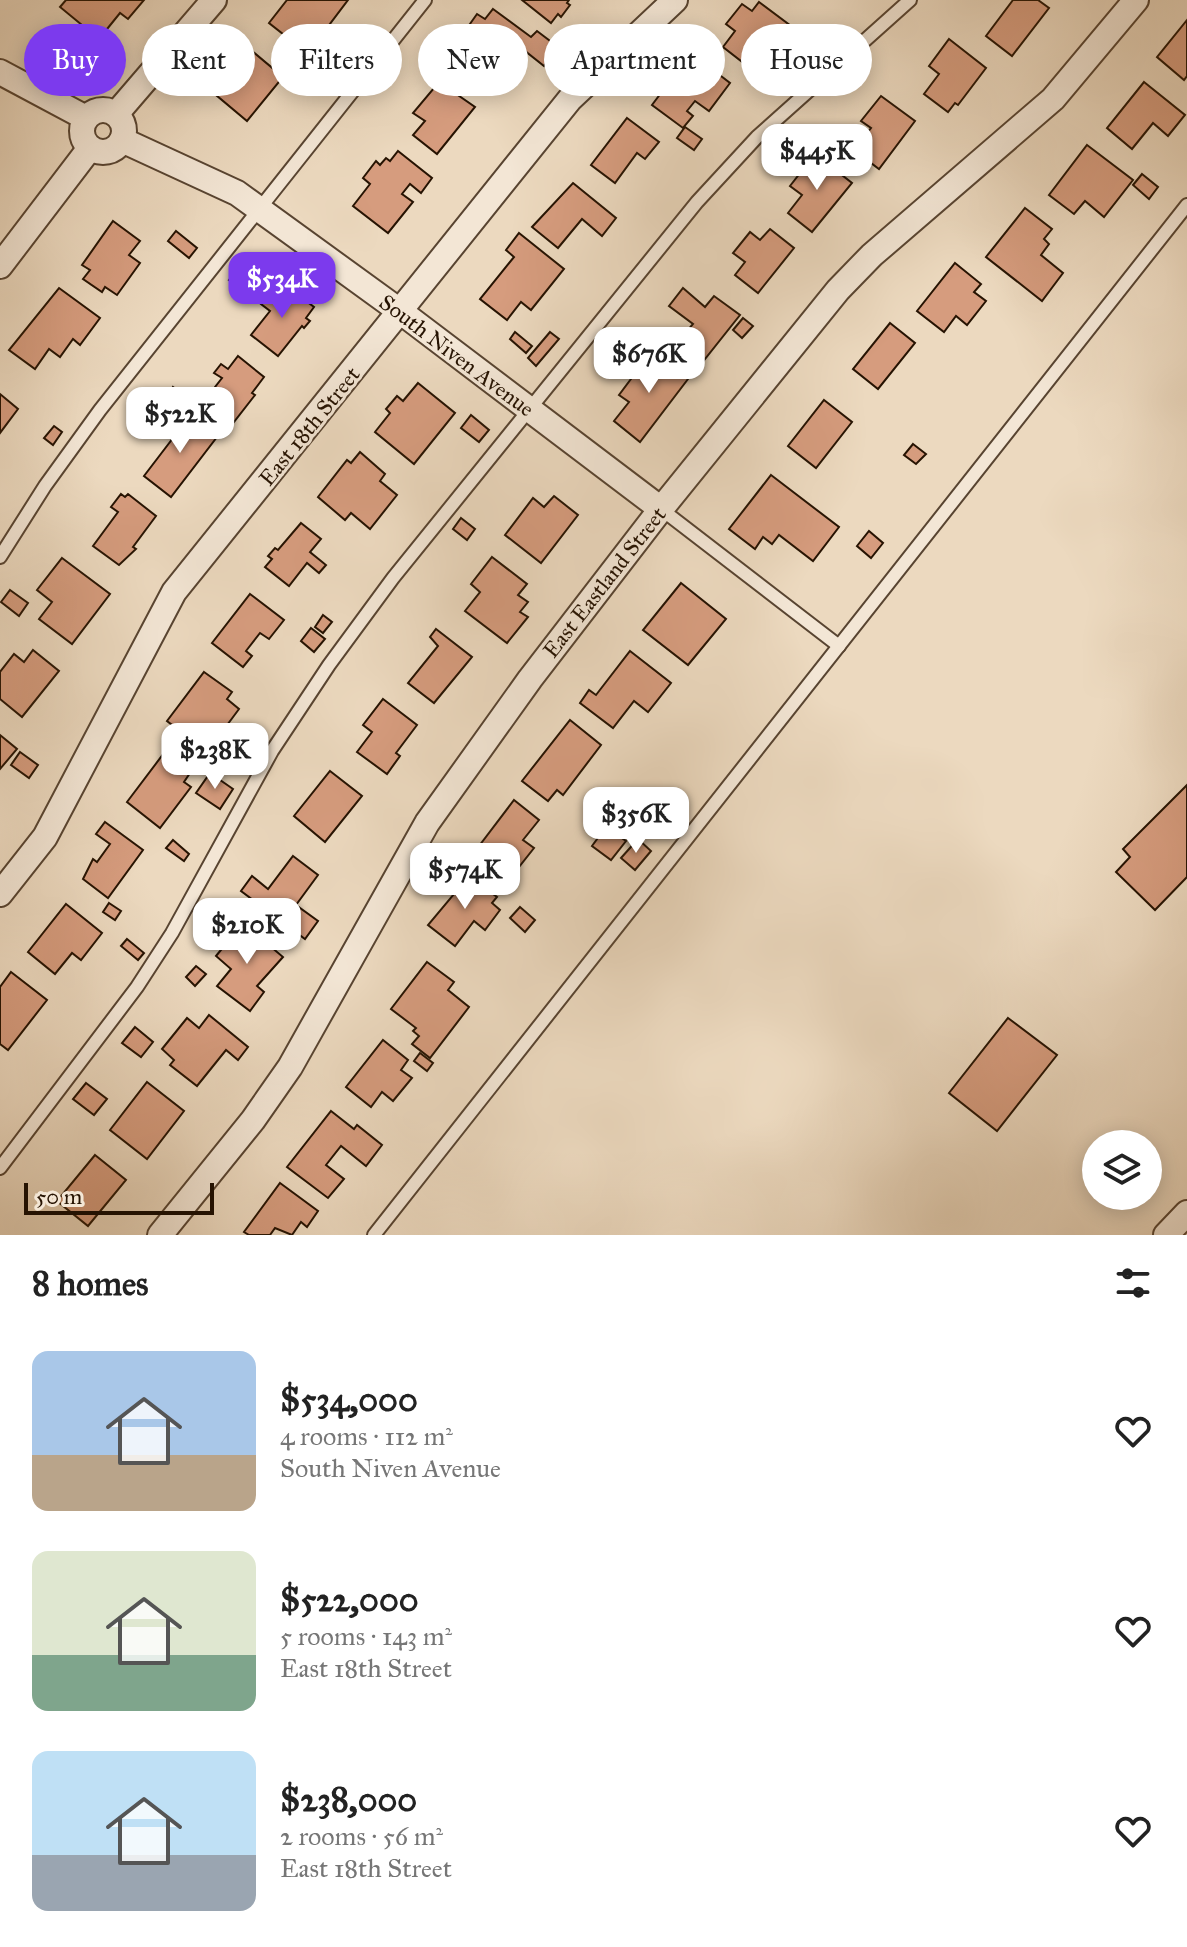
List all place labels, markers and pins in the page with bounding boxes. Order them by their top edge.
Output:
pin: $445K [761,124,873,192]
pin: $534K [226,252,338,320]
pin: $676K [593,327,705,395]
pin: $522K [124,387,236,455]
pin: $238K [159,723,271,791]
pin: $356K [580,787,692,855]
pin: $574K [409,843,521,911]
pin: $210K [191,898,303,966]

